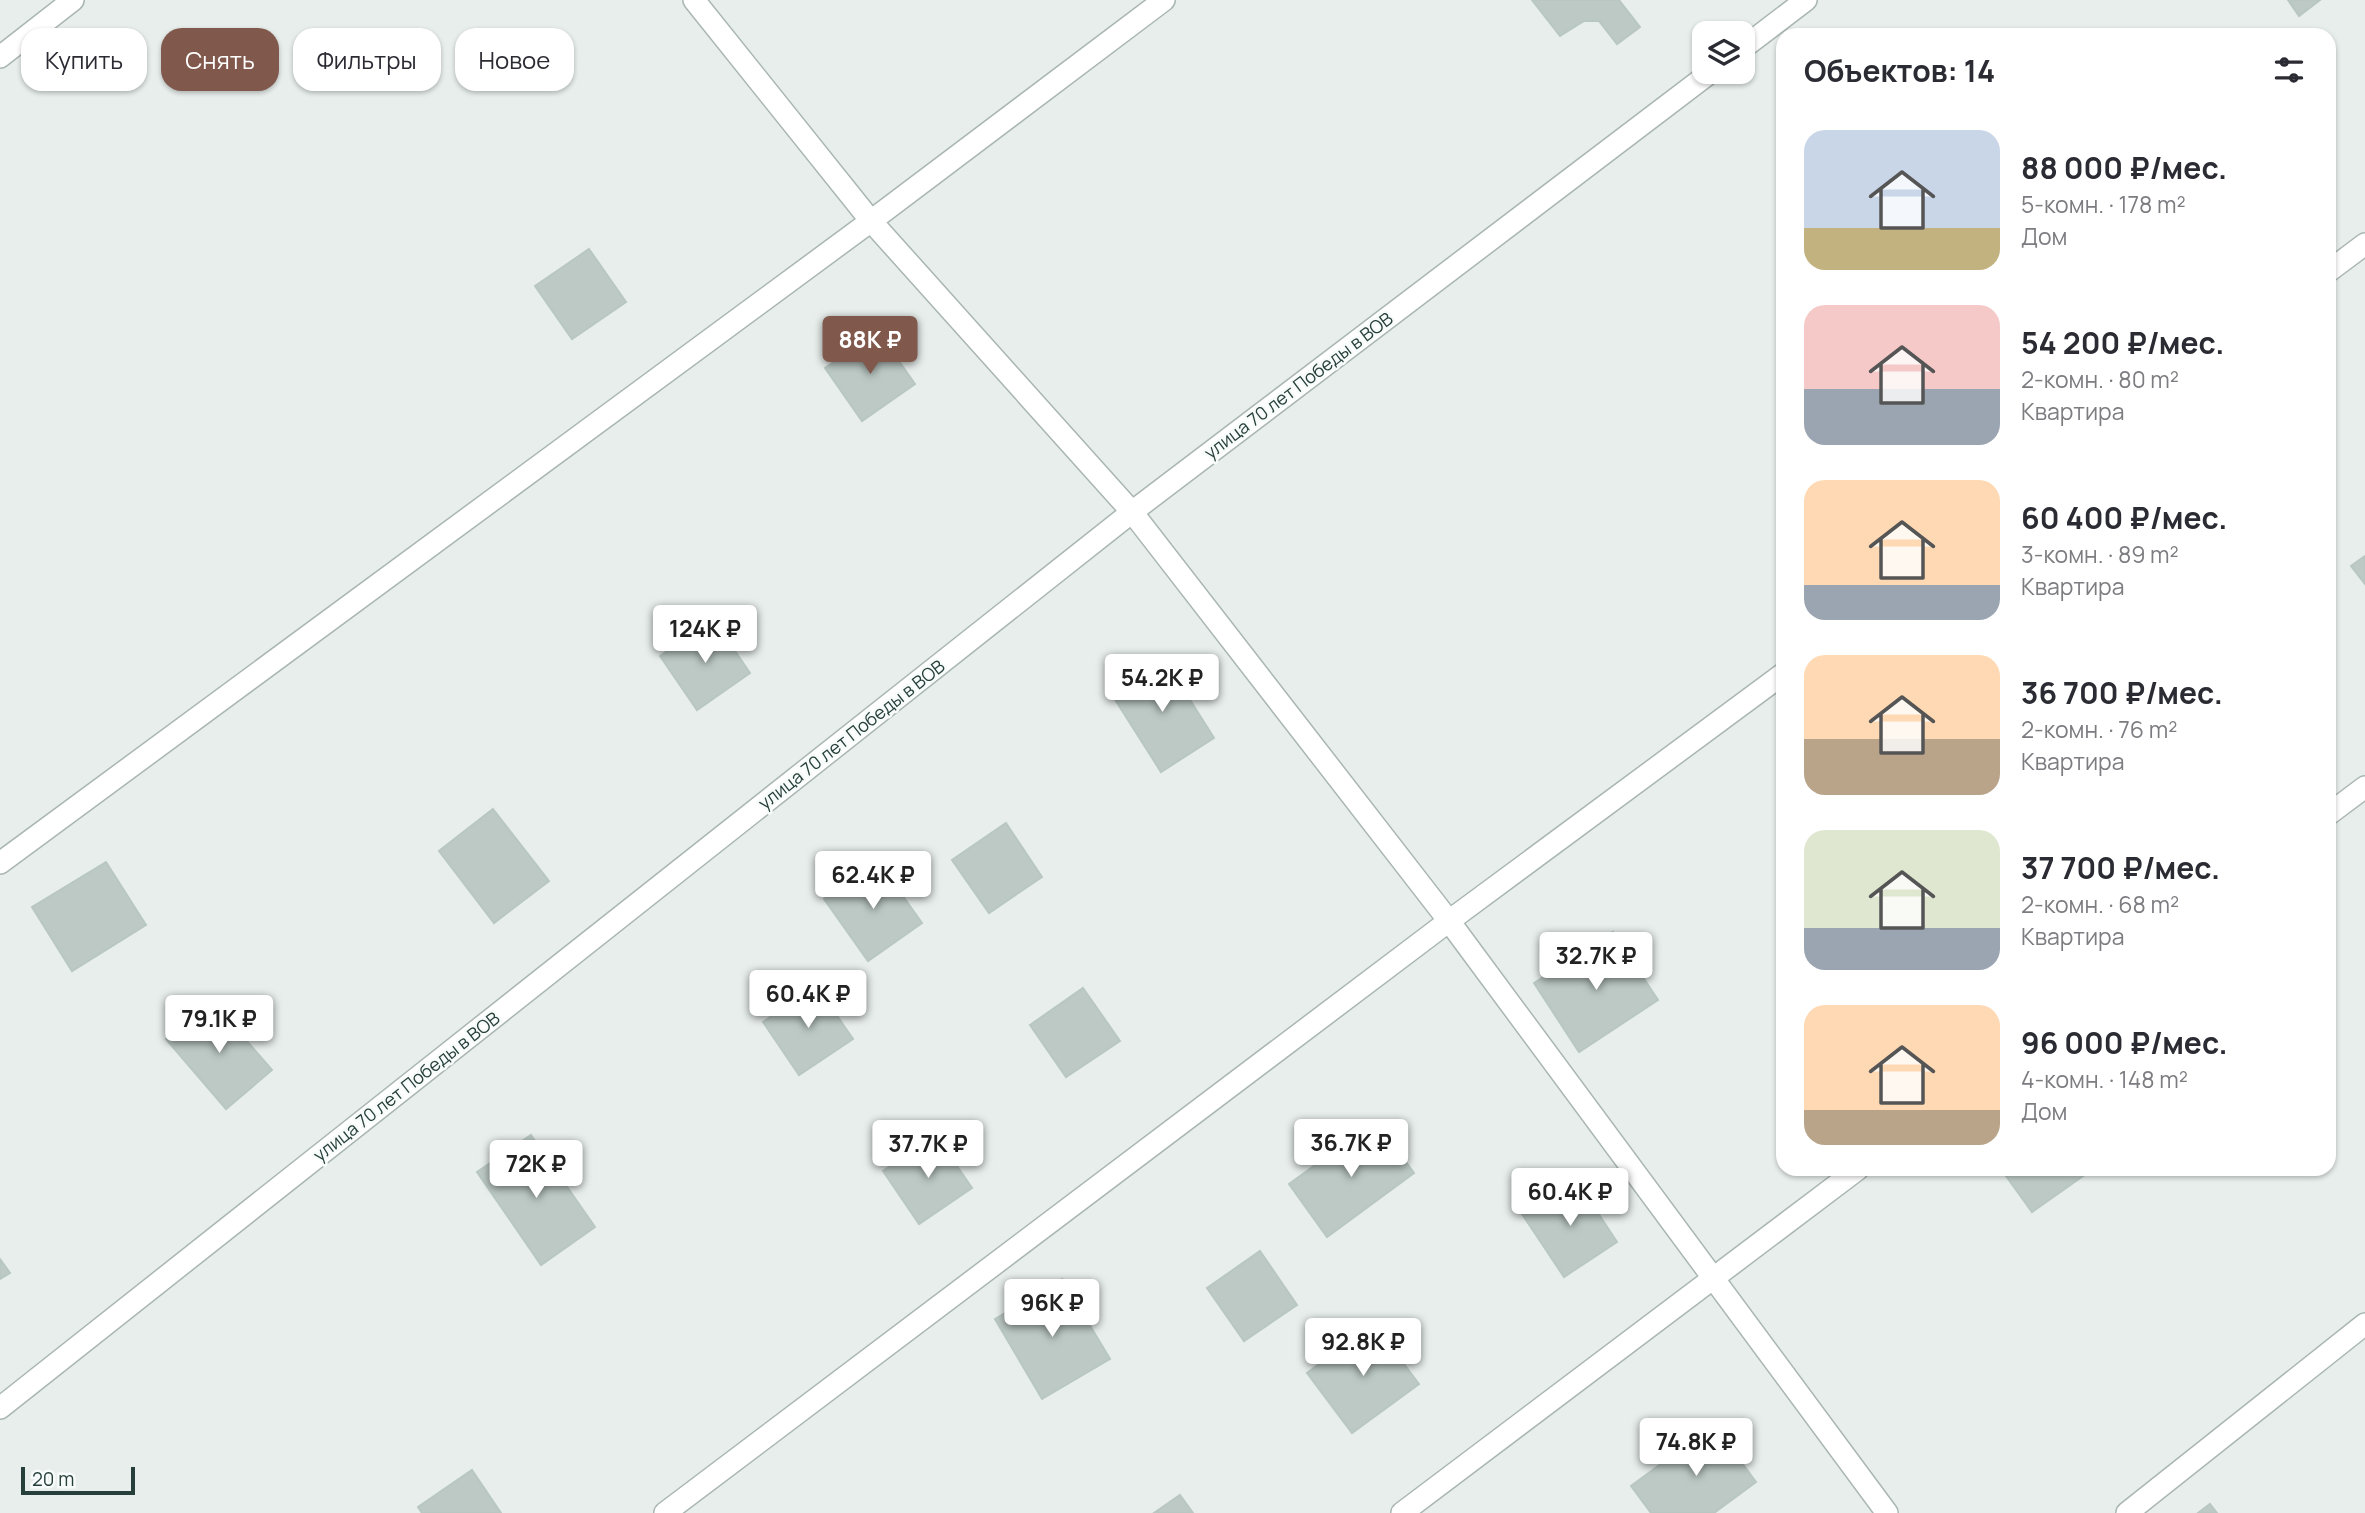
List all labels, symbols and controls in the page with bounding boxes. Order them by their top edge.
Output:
map controls [1692,21,1755,84]
button: layers [1692,21,1755,84]
chip: Купить [21,28,147,91]
chip: Снять [161,28,279,91]
chip: Фильтры [293,28,441,91]
chip: Новое [455,28,574,91]
text: Объектов: 14 [1804,50,1995,91]
icon: filters [2270,51,2308,89]
text: 88 000 ₽/мес. [2021,147,2227,188]
icon: home [1860,158,1944,242]
text: 5-комн. · 178 m² [2021,188,2186,220]
text: Дом [2021,220,2067,252]
street label: улица 70 лет Победы в ВОВ [1199,306,1397,464]
pin: 88K ₽ [821,316,919,376]
text: 54 200 ₽/мес. [2021,322,2224,363]
text: 88K ₽ [839,323,901,355]
icon: home [1860,333,1944,417]
text: 2-комн. · 80 m² [2021,363,2179,395]
text: Квартира [2021,395,2125,427]
text: 60 400 ₽/мес. [2021,497,2227,538]
icon: home [1860,508,1944,592]
text: 3-комн. · 89 m² [2021,538,2179,570]
text: Квартира [2021,570,2125,602]
pin: 124K ₽ [648,606,762,665]
text: 124K ₽ [669,612,741,644]
street label: улица 70 лет Победы в ВОВ [753,654,949,814]
pin: 54.2K ₽ [1097,654,1227,714]
text: 54.2K ₽ [1121,661,1203,693]
text: 36 700 ₽/мес. [2021,672,2223,713]
icon: home [1860,683,1944,767]
text: 2-комн. · 76 m² [2021,713,2177,745]
text: Квартира [2021,745,2125,777]
text: 37 700 ₽/мес. [2021,847,2220,888]
pin: 62.4K ₽ [808,852,938,911]
text: 62.4K ₽ [831,858,915,890]
icon: home [1860,858,1944,942]
text: 2-комн. · 68 m² [2021,888,2179,920]
text: Квартира [2021,920,2125,952]
pin: 32.7K ₽ [1531,932,1661,992]
text: 32.7K ₽ [1555,939,1637,971]
pin: 60.4K ₽ [743,970,873,1030]
text: 60.4K ₽ [765,977,851,1009]
pin: 79.1K ₽ [154,996,284,1055]
text: 79.1K ₽ [181,1002,257,1034]
street label: улица 70 лет Победы в ВОВ [308,1006,504,1166]
text: 96 000 ₽/мес. [2021,1022,2228,1063]
icon: home [1860,1033,1944,1117]
text: 4-комн. · 148 m² [2021,1063,2188,1095]
text: Дом [2021,1095,2067,1127]
pin: 37.7K ₽ [863,1120,993,1180]
pin: 36.7K ₽ [1286,1120,1416,1179]
text: 36.7K ₽ [1310,1126,1392,1158]
text: 37.7K ₽ [888,1127,968,1159]
pin: 72K ₽ [487,1140,585,1200]
text: 72K ₽ [506,1147,566,1179]
pin: 60.4K ₽ [1505,1168,1635,1228]
text: 60.4K ₽ [1527,1175,1613,1207]
pin: 96K ₽ [1003,1280,1101,1339]
text: 96K ₽ [1020,1286,1084,1318]
pin: 92.8K ₽ [1298,1318,1428,1378]
text: 92.8K ₽ [1321,1325,1405,1357]
pin: 74.8K ₽ [1631,1418,1761,1478]
text: 74.8K ₽ [1656,1425,1736,1457]
scale bar [21,1464,135,1496]
text: 20 m [32,1466,74,1492]

